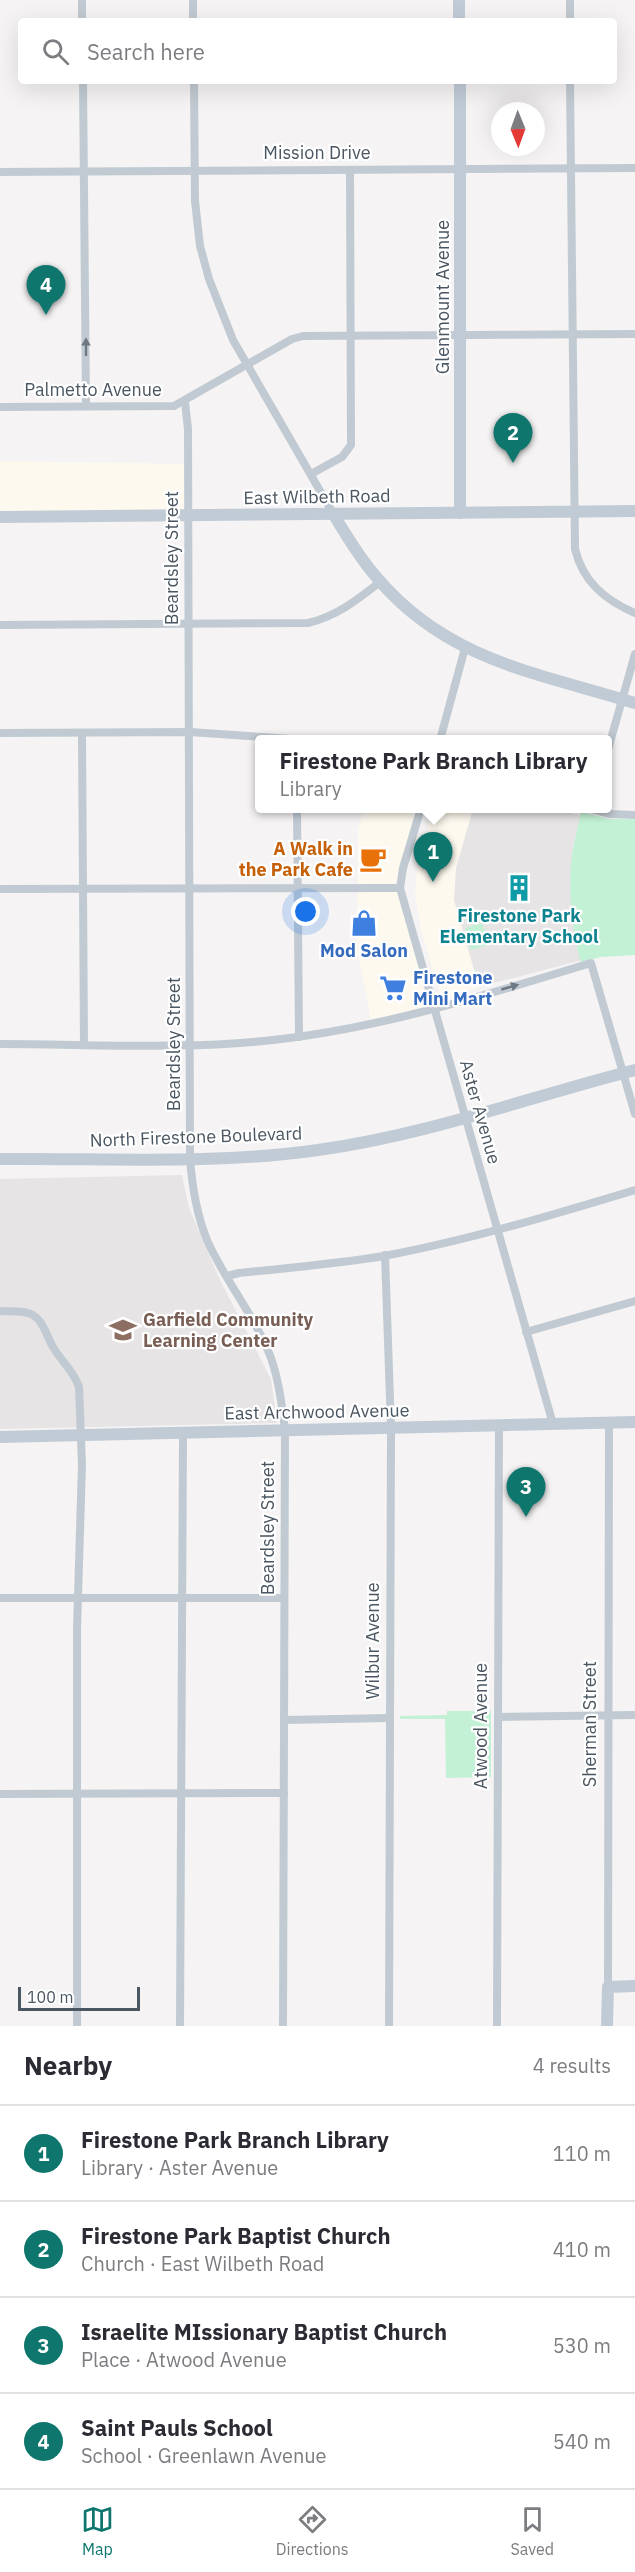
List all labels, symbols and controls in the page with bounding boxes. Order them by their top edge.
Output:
search box [18,18,617,84]
icon: search [39,35,72,68]
text: Search here [87,37,205,66]
north arrow [491,102,545,156]
street label: Mission Drive [263,141,371,164]
street label: Glenmount Avenue [431,220,454,374]
pin: 4 [26,266,66,315]
one-way arrow [81,338,91,357]
street label: Palmetto Avenue [24,378,162,401]
pin: 2 [494,414,532,463]
street label: East Wilbeth Road [243,484,391,509]
street label: Beardsley Street [160,491,183,625]
popup [255,735,612,813]
text: Firestone Park Branch Library [280,746,587,775]
text: Library [280,775,342,802]
pin: 1 [414,832,452,882]
place label: A Walk in the Park Cafe [239,837,353,881]
cafe icon: A Walk in the Park Cafe [358,844,388,874]
building icon: Firestone Park Elementary School [504,873,534,903]
your location [291,897,320,926]
place label: Firestone Park Elementary School [440,904,599,948]
shop icon: Mod Salon [349,908,379,938]
place label: Mod Salon [320,939,408,962]
place label: Firestone Mini Mart [413,966,493,1010]
supermarket icon: Firestone Mini Mart [378,973,408,1003]
street label: Beardsley Street [162,977,185,1111]
one-way arrow [501,982,519,991]
street label: Aster Avenue [455,1057,506,1167]
street label: North Firestone Boulevard [89,1121,303,1152]
place label: Garfield Community Learning Center [143,1308,314,1352]
school or university icon: Garfield Community Learning Center [108,1315,138,1345]
street label: East Archwood Avenue [224,1398,410,1425]
street label: Beardsley Street [256,1461,279,1595]
pin: 3 [506,1468,546,1517]
street label: Wilbur Avenue [361,1582,384,1700]
street label: Sherman Street [578,1661,601,1787]
street label: Atwood Avenue [469,1663,492,1789]
scale bar [18,1984,140,2012]
text: 100 m [27,1987,74,2007]
text: Nearby [24,2048,112,2082]
text: 4 results [533,2052,611,2079]
text: Firestone Park Branch Library [81,2125,389,2154]
text: 1 [38,2140,50,2167]
text: 110 m [553,2140,611,2167]
text: Library · Aster Avenue [81,2154,278,2181]
text: Firestone Park Baptist Church [81,2221,391,2250]
text: 2 [38,2236,50,2263]
text: 410 m [553,2236,611,2263]
text: Church · East Wilbeth Road [81,2250,324,2277]
text: Israelite MIssionary Baptist Church [81,2317,447,2346]
text: 3 [38,2332,50,2359]
text: 530 m [553,2332,611,2359]
text: Place · Atwood Avenue [81,2346,287,2373]
text: Saint Pauls School [81,2413,273,2442]
text: 4 [38,2428,50,2455]
text: 540 m [553,2428,611,2455]
text: School · Greenlawn Avenue [81,2442,327,2469]
tab: Map [81,2503,114,2559]
tab: Directions [276,2503,349,2559]
tab: Saved [511,2503,554,2559]

